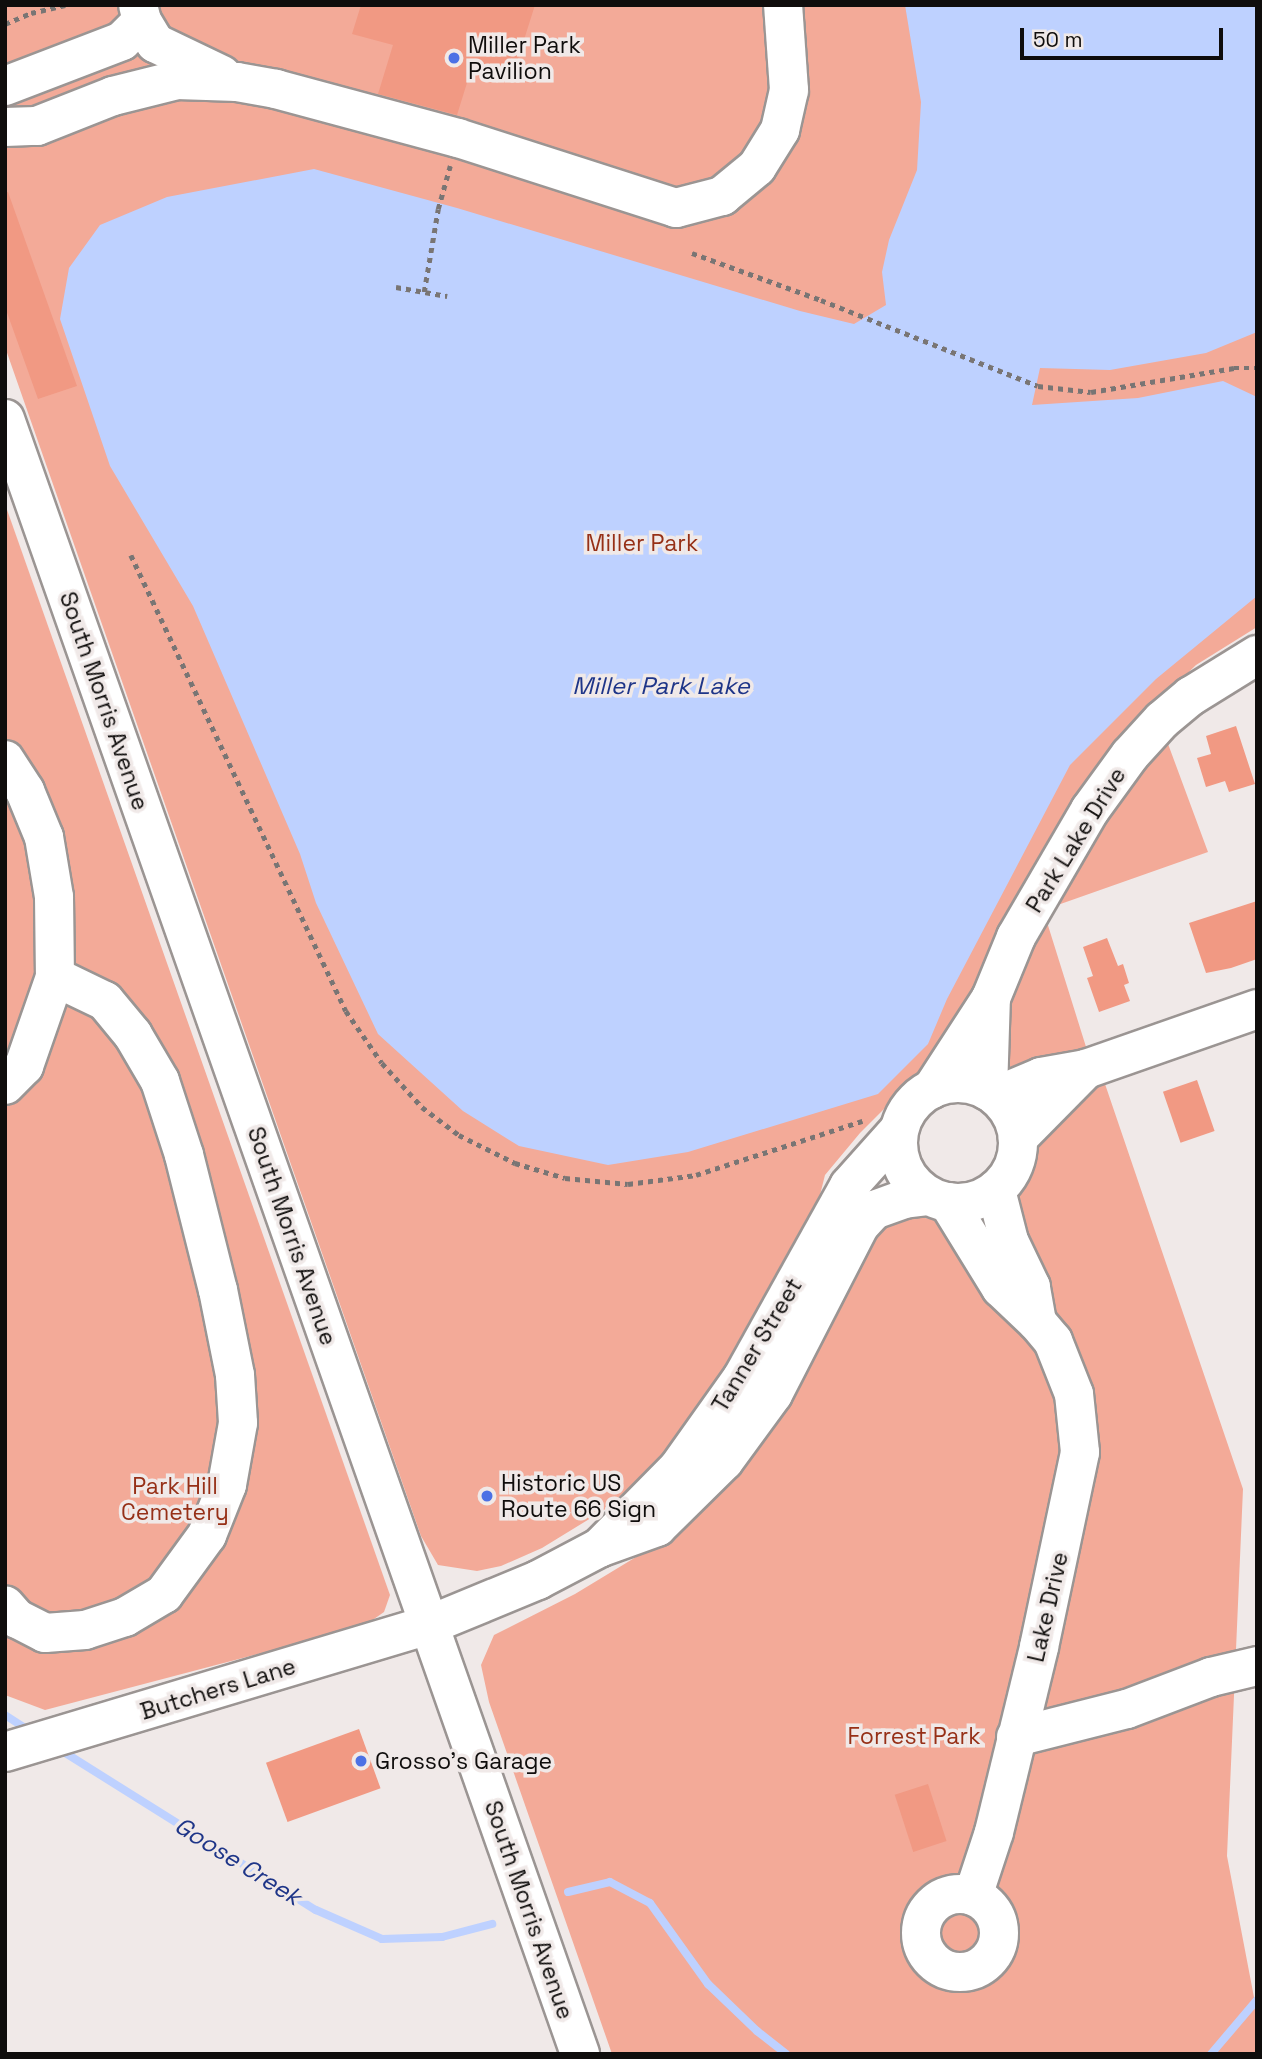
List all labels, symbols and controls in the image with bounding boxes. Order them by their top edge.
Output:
scale bar [1024,14,1227,58]
text: 50 m [1033,26,1083,53]
place label: Miller Park Pavilion [468,31,581,85]
marker: Miller Park Pavilion [446,50,462,66]
park label: Miller Park [586,529,698,557]
street label: South Morris Avenue [54,588,154,814]
water label: Miller Park Lake [572,672,750,700]
street label: Park Lake Drive [1020,762,1132,918]
street label: South Morris Avenue [242,1123,342,1349]
street label: Tanner Street [706,1273,808,1417]
place label: Historic US Route 66 Sign [501,1469,656,1523]
park label: Park Hill Cemetery [121,1472,229,1526]
marker: Historic US Route 66 Sign [479,1488,495,1504]
street label: Lake Drive [1022,1549,1074,1665]
street label: Butchers Lane [137,1652,299,1726]
park label: Forrest Park [847,1722,981,1750]
place label: Grosso's Garage [375,1747,552,1775]
marker: Grosso's Garage [353,1753,369,1769]
street label: South Morris Avenue [479,1797,579,2023]
water label: Goose Creek [169,1811,307,1911]

